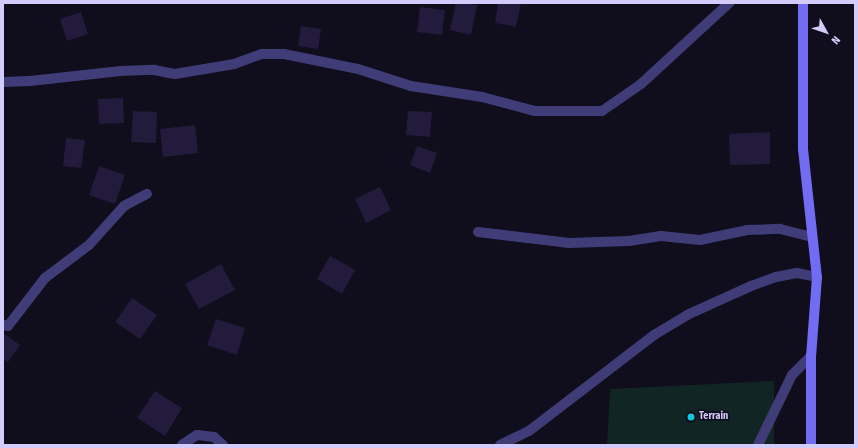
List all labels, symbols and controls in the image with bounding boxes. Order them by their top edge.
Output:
north arrow [806,12,846,52]
text: N [828,33,843,47]
place label: Terrain [699,411,728,423]
marker: Terrain [686,412,696,422]

